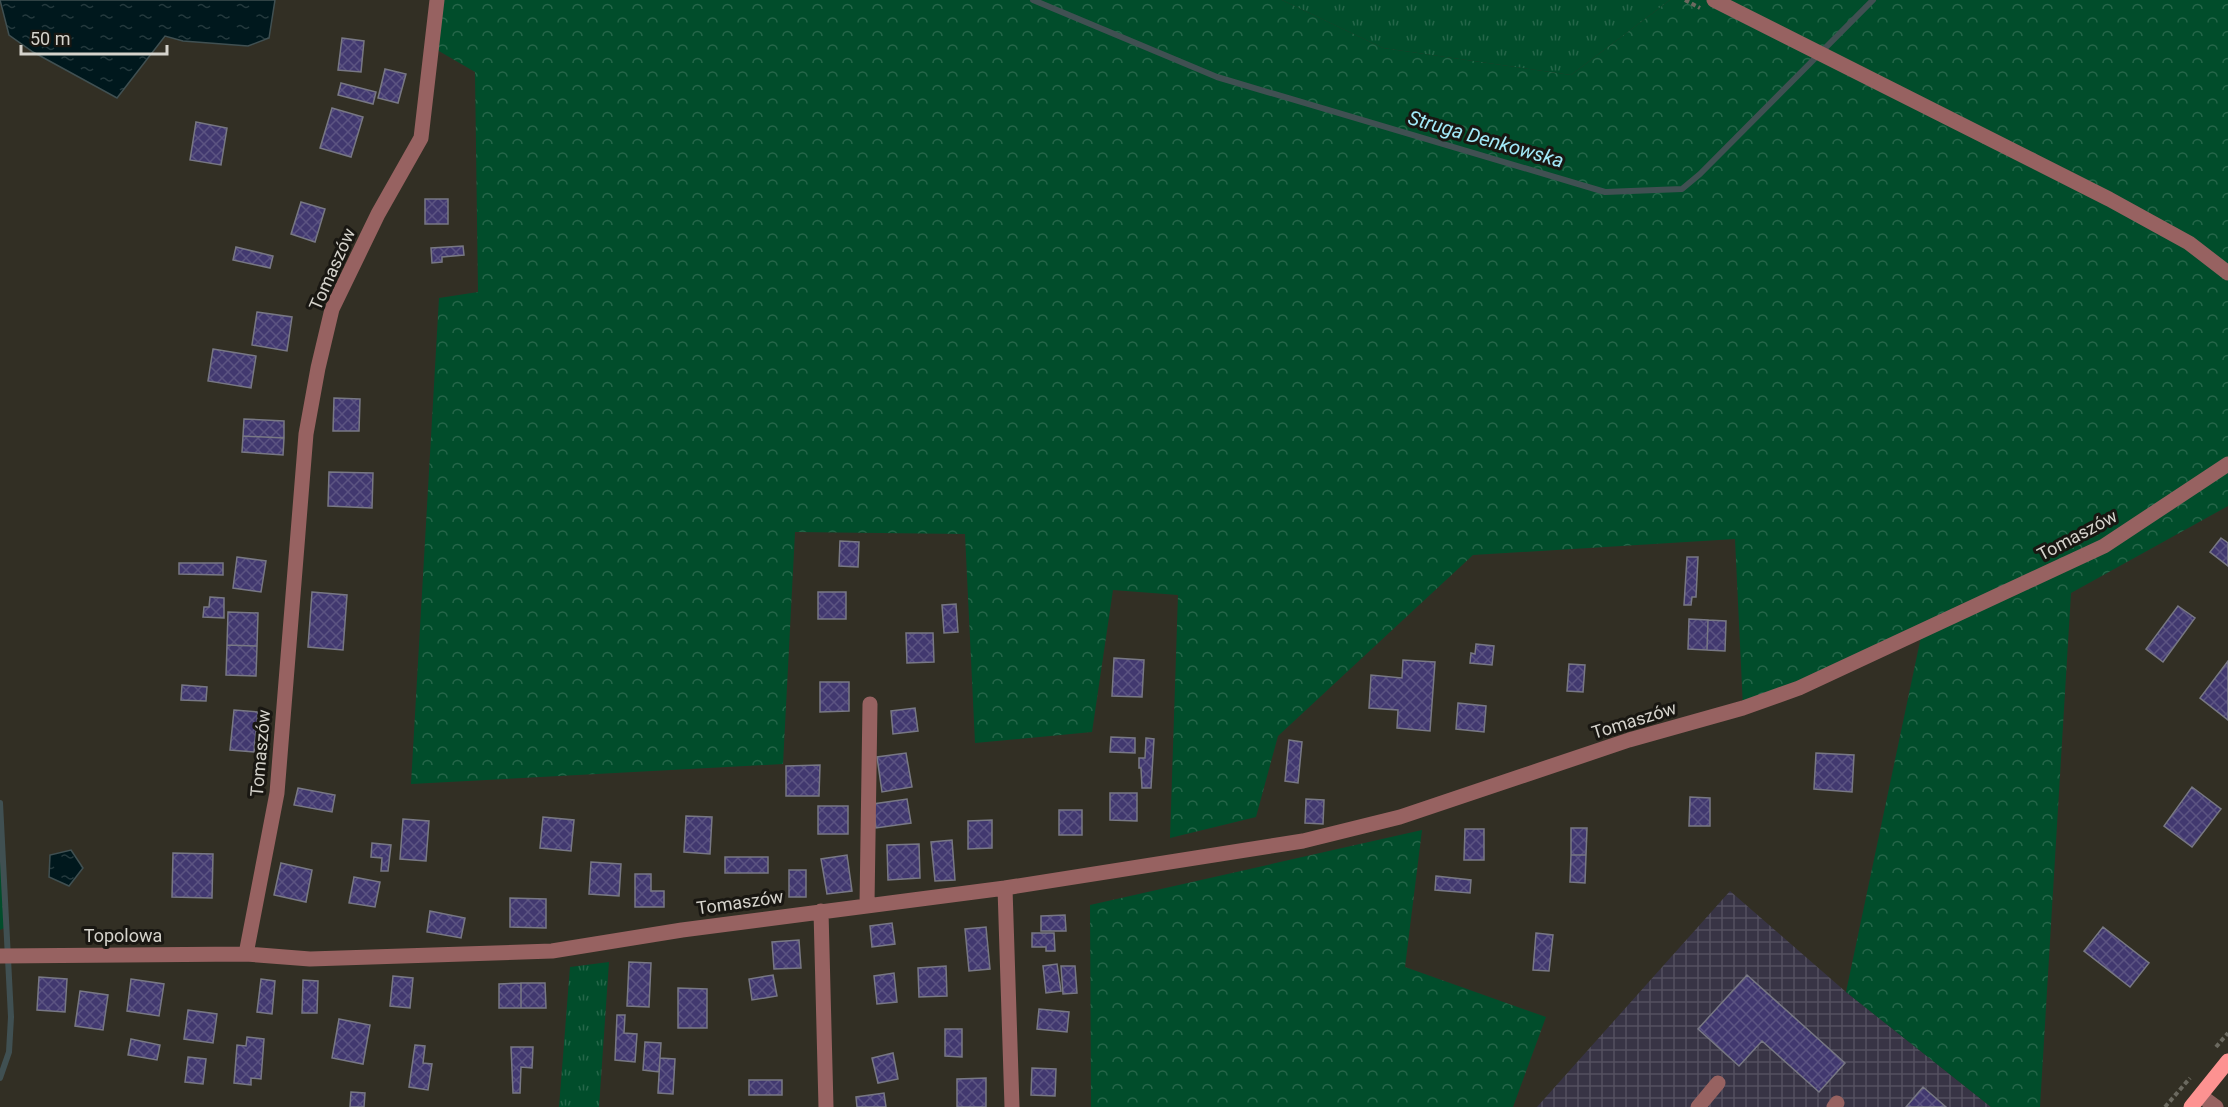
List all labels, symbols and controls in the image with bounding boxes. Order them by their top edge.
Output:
scale bar [21,18,166,56]
text: 50 m [30,28,70,49]
water label: Struga Denkowska [1405,105,1567,173]
street label: Tomaszów [305,224,360,313]
street label: Tomaszów [2033,505,2121,565]
street label: Tomaszów [1589,697,1679,743]
street label: Tomaszów [246,708,274,798]
street label: Tomaszów [695,885,785,918]
street label: Topolowa [84,925,162,946]

